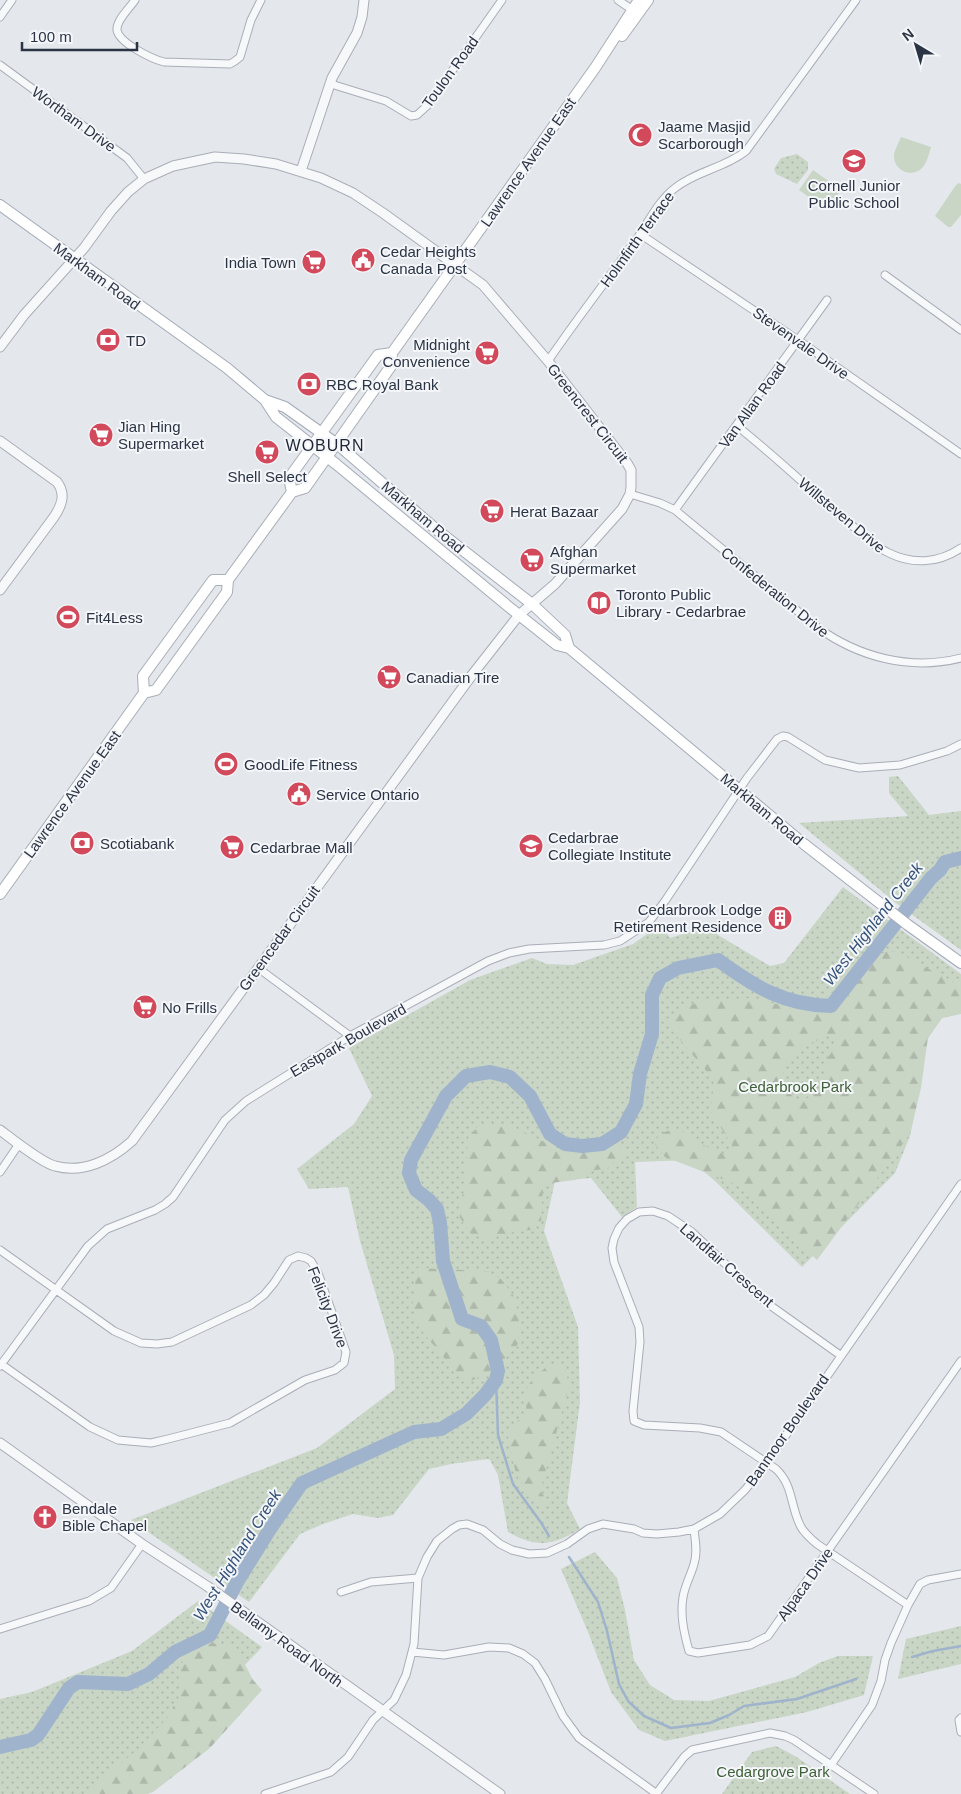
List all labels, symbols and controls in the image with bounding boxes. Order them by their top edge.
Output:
scale bar [22,20,138,52]
north arrow [891,20,941,70]
text: N [899,25,917,44]
text: 100 m [30,28,72,45]
street label: Toulon Road [418,33,482,111]
street label: Wortham Drive [29,83,119,155]
street label: Lawrence Avenue East [477,94,579,230]
place label: Jaame Masjid Scarborough [658,118,751,152]
mosque icon: Jaame Masjid Scarborough [627,122,653,148]
school or university icon: Cornell Junior Public School [841,148,867,174]
place label: Cornell Junior Public School [808,177,900,211]
street label: Holmfirth Terrace [597,188,677,290]
street label: Markham Road [51,239,143,313]
place label: Cedar Heights Canada Post [380,243,476,277]
public building icon: Cedar Heights Canada Post [350,247,376,273]
supermarket icon: India Town [301,249,327,275]
place label: India Town [225,254,296,271]
street label: Stevenvale Drive [750,304,852,382]
bank icon: TD [95,327,121,353]
place label: TD [126,332,146,349]
place label: Midnight Convenience [382,336,471,370]
supermarket icon: Midnight Convenience [474,340,500,366]
street label: Van Allan Road [715,359,789,451]
street label: Greencrest Circuit [544,360,632,467]
bank icon: RBC Royal Bank [296,371,322,397]
place label: RBC Royal Bank [326,376,439,393]
place label: Jian Hing Supermarket [118,418,205,452]
supermarket icon: Jian Hing Supermarket [88,422,114,448]
district label: WOBURN [286,437,364,454]
supermarket icon: Shell Select [254,439,280,465]
place label: Shell Select [227,468,307,485]
street label: Willsteven Drive [795,474,889,556]
street label: Markham Road [378,478,468,556]
supermarket icon: Herat Bazaar [479,498,505,524]
place label: Herat Bazaar [510,503,598,520]
place label: Afghan Supermarket [550,543,637,577]
street label: Confederation Drive [718,543,832,641]
supermarket icon: Afghan Supermarket [519,547,545,573]
place label: Toronto Public Library - Cedarbrae [616,586,746,620]
library icon: Toronto Public Library - Cedarbrae [586,590,612,616]
sports icon: Fit4Less [55,604,81,630]
place label: Fit4Less [86,609,143,626]
supermarket icon: Canadian Tire [376,664,402,690]
place label: Canadian Tire [406,669,499,686]
street label: Lawrence Avenue East [20,726,124,861]
sports icon: GoodLife Fitness [213,751,239,777]
place label: GoodLife Fitness [244,756,357,773]
street label: Markham Road [717,770,807,848]
public building icon: Service Ontario [286,781,312,807]
place label: Service Ontario [316,786,419,803]
place label: Cedarbrae Collegiate Institute [548,829,671,863]
bank icon: Scotiabank [69,830,95,856]
school or university icon: Cedarbrae Collegiate Institute [518,833,544,859]
supermarket icon: Cedarbrae Mall [219,834,245,860]
place label: Scotiabank [100,835,175,852]
place label: Cedarbrae Mall [250,839,353,856]
water label: West Highland Creek [820,859,927,989]
street label: Greencedar Circuit [235,881,323,994]
place label: Cedarbrook Lodge Retirement Residence [614,901,762,935]
building icon: Cedarbrook Lodge Retirement Residence [767,905,793,931]
supermarket icon: No Frills [132,994,158,1020]
place label: No Frills [162,999,217,1016]
street label: Eastpark Boulevard [287,1000,409,1080]
park label: Cedarbrook Park [738,1078,852,1095]
street label: Landfair Crescent [677,1220,778,1311]
street label: Felicity Drive [305,1264,351,1350]
street label: Banmoor Boulevard [742,1371,832,1489]
water label: West Highland Creek [190,1486,285,1623]
place label: Bendale Bible Chapel [62,1500,147,1534]
church icon: Bendale Bible Chapel [32,1504,58,1530]
street label: Alpaca Drive [774,1544,836,1624]
street label: Bellamy Road North [228,1598,346,1690]
park label: Cedargrove Park [716,1763,830,1780]

